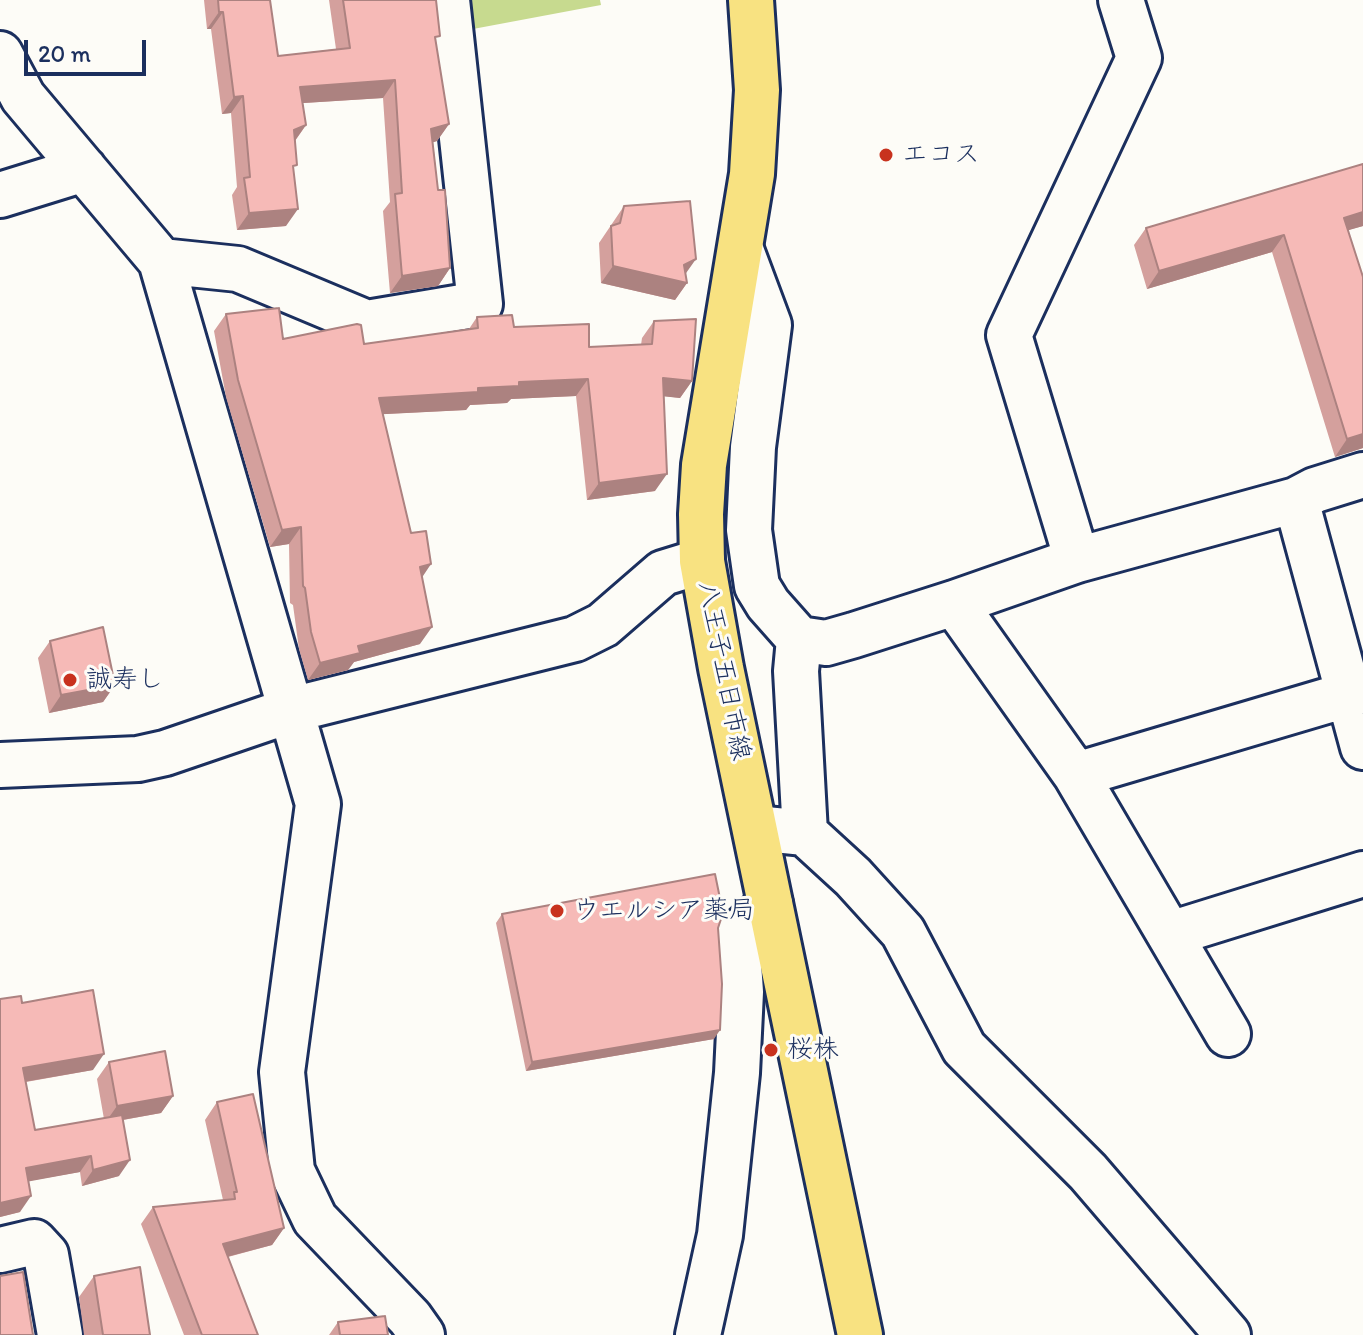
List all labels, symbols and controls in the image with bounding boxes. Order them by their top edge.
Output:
scale bar [28,24,150,74]
text: 20 m [38,39,91,68]
place label: エコス [902,139,980,171]
marker: エコス [877,146,895,164]
street label: 八王子五日市線 [690,579,756,763]
place label: 誠寿し [86,664,164,696]
marker: 誠寿し [61,671,79,689]
place label: ウエルシア薬局 [573,895,755,927]
marker: ウエルシア薬局 [548,902,566,920]
place label: 桜株 [787,1034,839,1066]
marker: 桜株 [762,1041,780,1059]

